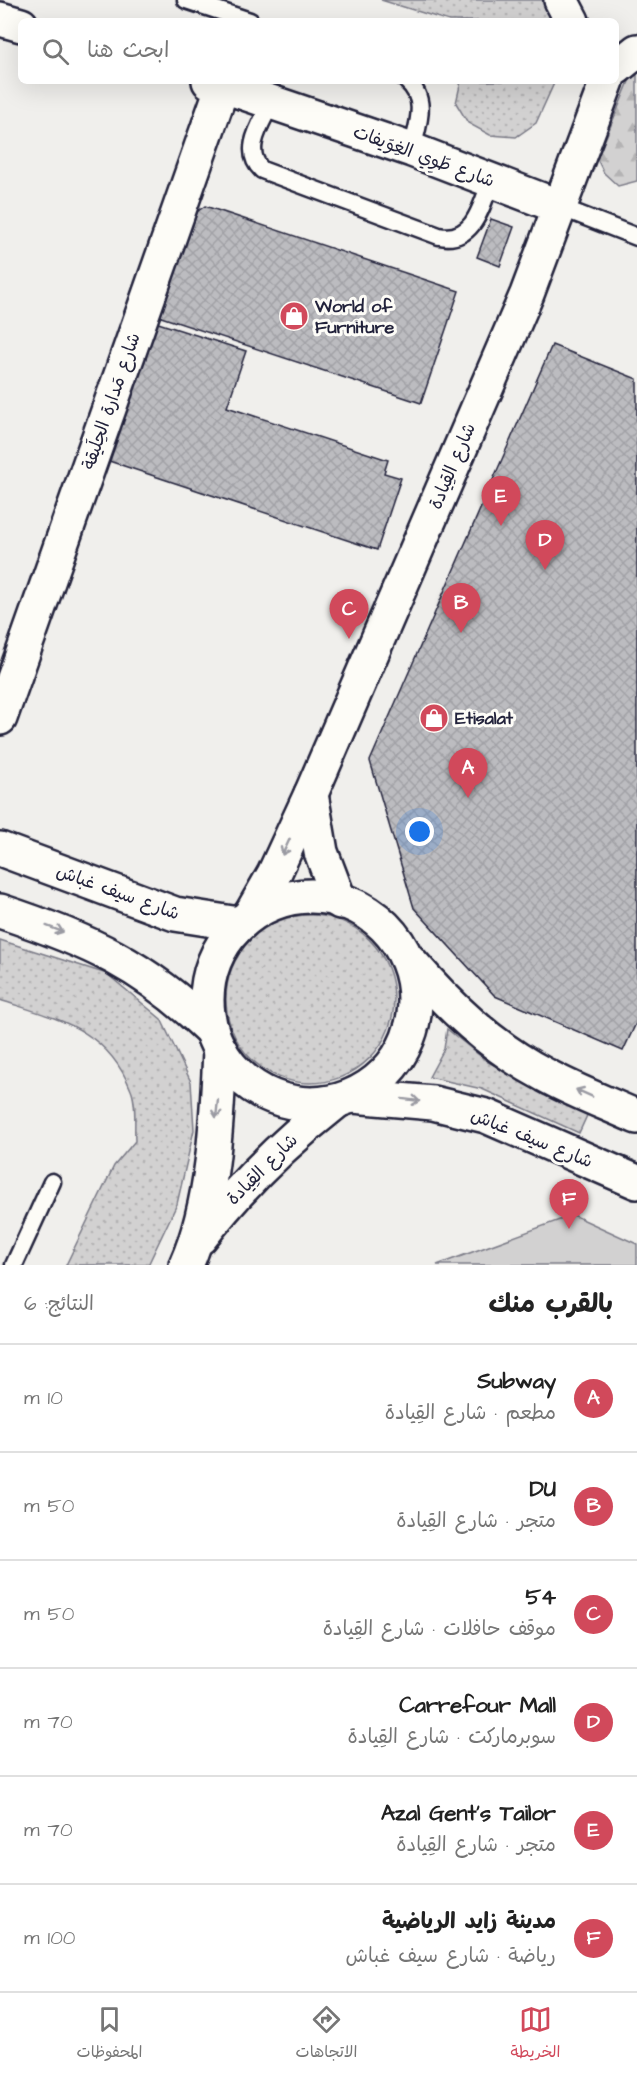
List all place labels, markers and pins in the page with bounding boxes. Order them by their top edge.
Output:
place label: World of Furniture [314,294,395,340]
shop icon: World of Furniture [278,300,310,332]
pin: E [482,476,520,526]
pin: D [526,520,564,570]
pin: B [442,584,480,633]
pin: C [330,590,368,639]
shop icon: Etisalat [418,702,450,734]
place label: Etisalat [455,706,514,731]
pin: A [448,748,488,798]
pin: F [550,1180,588,1229]

